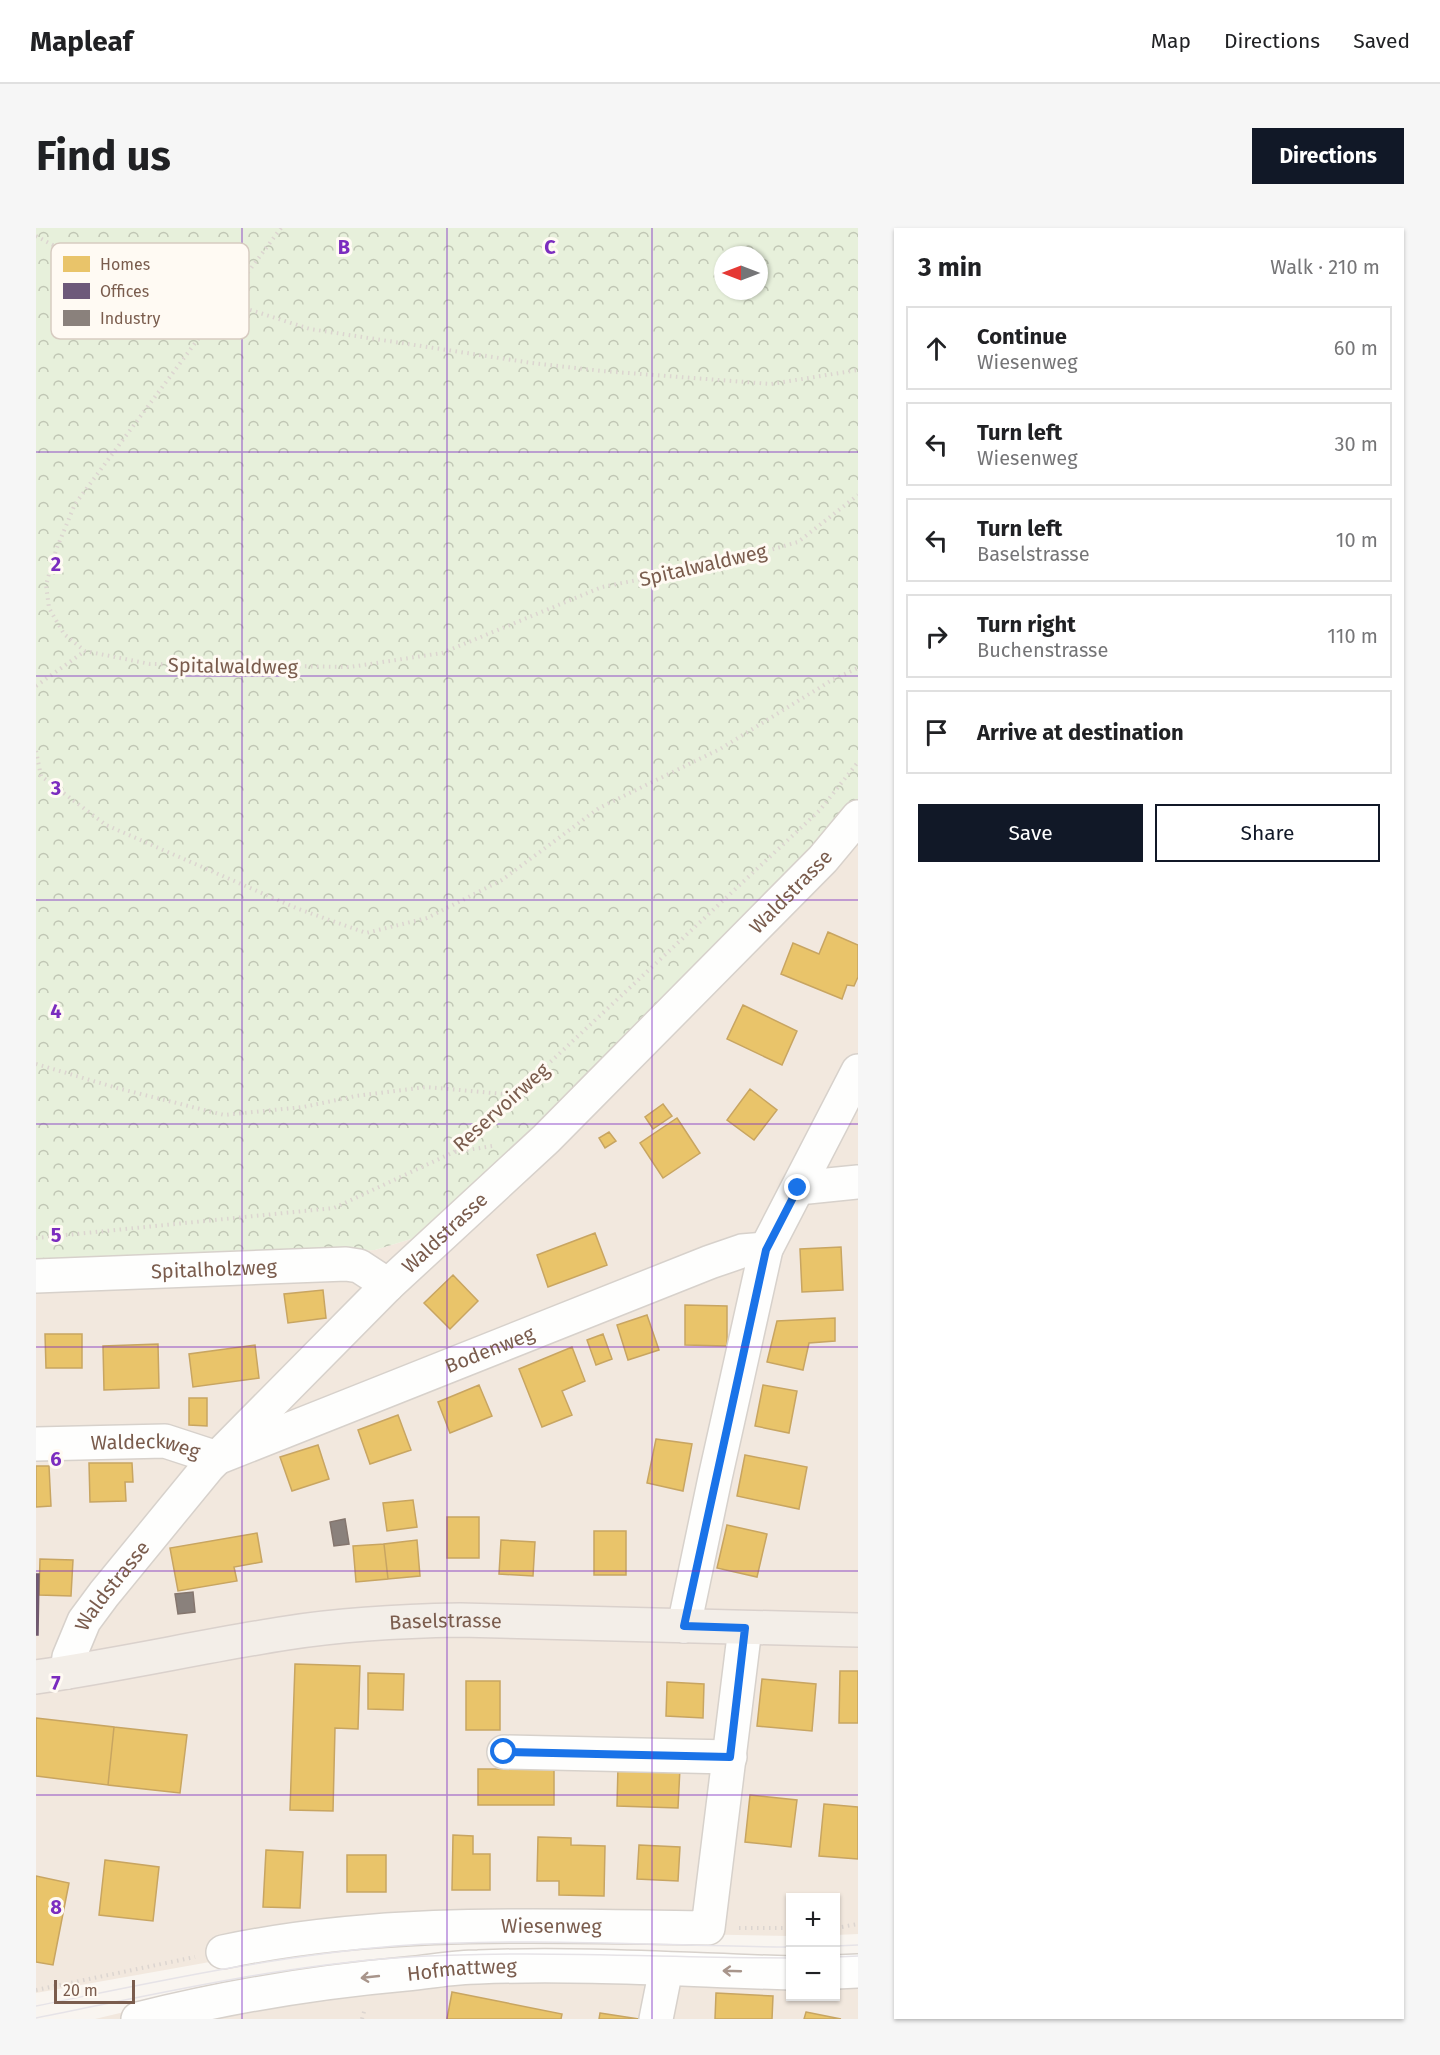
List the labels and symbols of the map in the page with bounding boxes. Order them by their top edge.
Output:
text: B [338,235,350,259]
text: C [544,235,556,259]
legend [51,243,249,339]
north arrow [714,246,768,300]
text: Homes [100,255,150,274]
text: Offices [100,282,149,301]
text: Industry [100,309,160,328]
street label: Spitalwaldweg [637,539,770,591]
text: 2 [51,552,61,576]
street label: Spitalwaldweg [168,653,299,679]
text: 3 [50,776,61,800]
street label: Waldstrasse [744,845,837,938]
text: 4 [50,999,62,1023]
street label: Reservoirweg [448,1057,554,1156]
route end [784,1174,810,1200]
street label: Waldstrasse [397,1187,492,1278]
text: 5 [51,1223,62,1247]
street label: Spitalholzweg [150,1255,278,1284]
street label: Bodenweg [441,1321,538,1378]
street label: Waldeckweg [90,1429,204,1464]
text: 6 [50,1447,62,1471]
street label: Waldstrasse [69,1536,155,1634]
street label: Baselstrasse [389,1608,502,1634]
text: 7 [51,1671,61,1695]
route start [490,1738,516,1764]
text: 8 [50,1895,62,1919]
street label: Wiesenweg [501,1914,602,1938]
street label: Hofmattweg [406,1954,517,1986]
one-way arrow [723,1966,743,1977]
one-way arrow [360,1972,380,1983]
scale bar [54,1977,135,2004]

